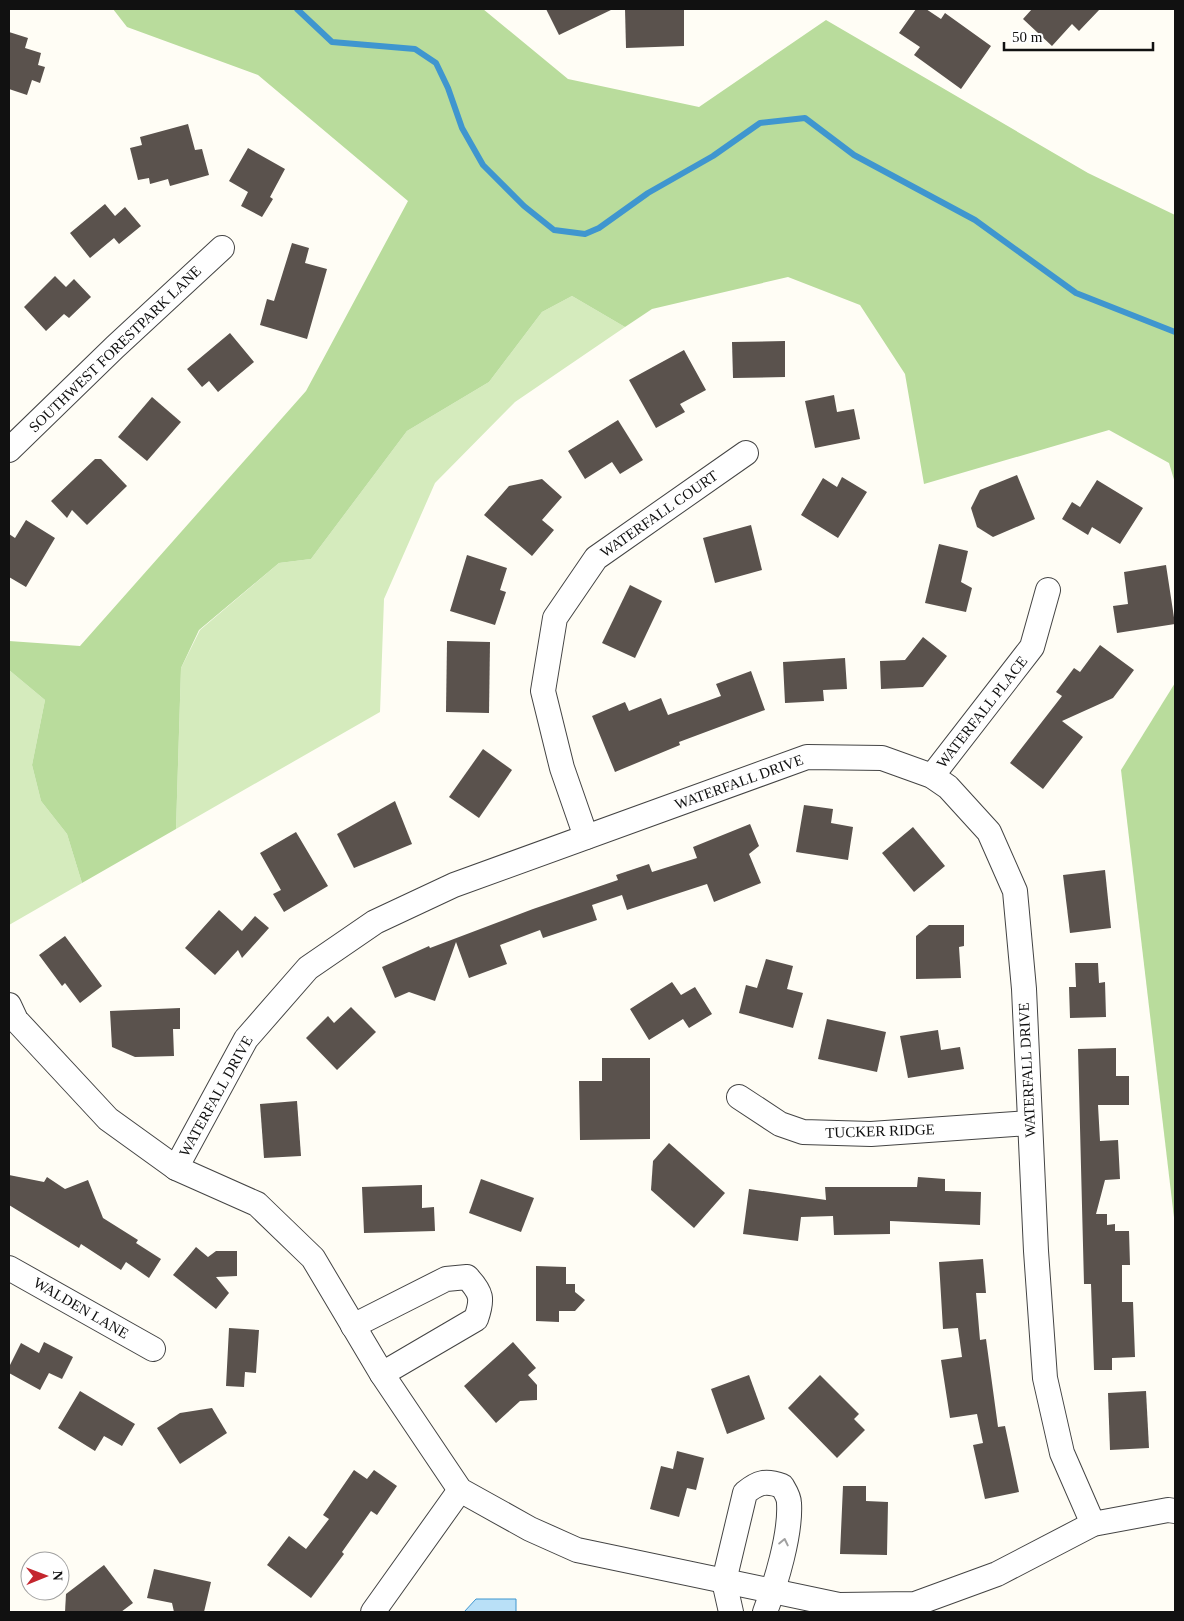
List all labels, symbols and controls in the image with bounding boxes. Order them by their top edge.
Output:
scale bar [1004,20,1153,52]
text: 50 m [1012,29,1043,45]
street label: SOUTHWEST FORESTPARK LANE [26,262,204,436]
street label: WATERFALL COURT [597,467,721,561]
street label: WATERFALL PLACE [933,653,1031,771]
street label: WATERFALL DRIVE [673,751,805,813]
street label: WATERFALL DRIVE [1015,1002,1039,1138]
street label: WATERFALL DRIVE [176,1033,256,1159]
street label: TUCKER RIDGE [825,1121,935,1141]
street label: WALDEN LANE [31,1274,131,1342]
one-way arrow [778,1538,789,1547]
north arrow [20,1551,70,1601]
text: N [50,1571,65,1581]

